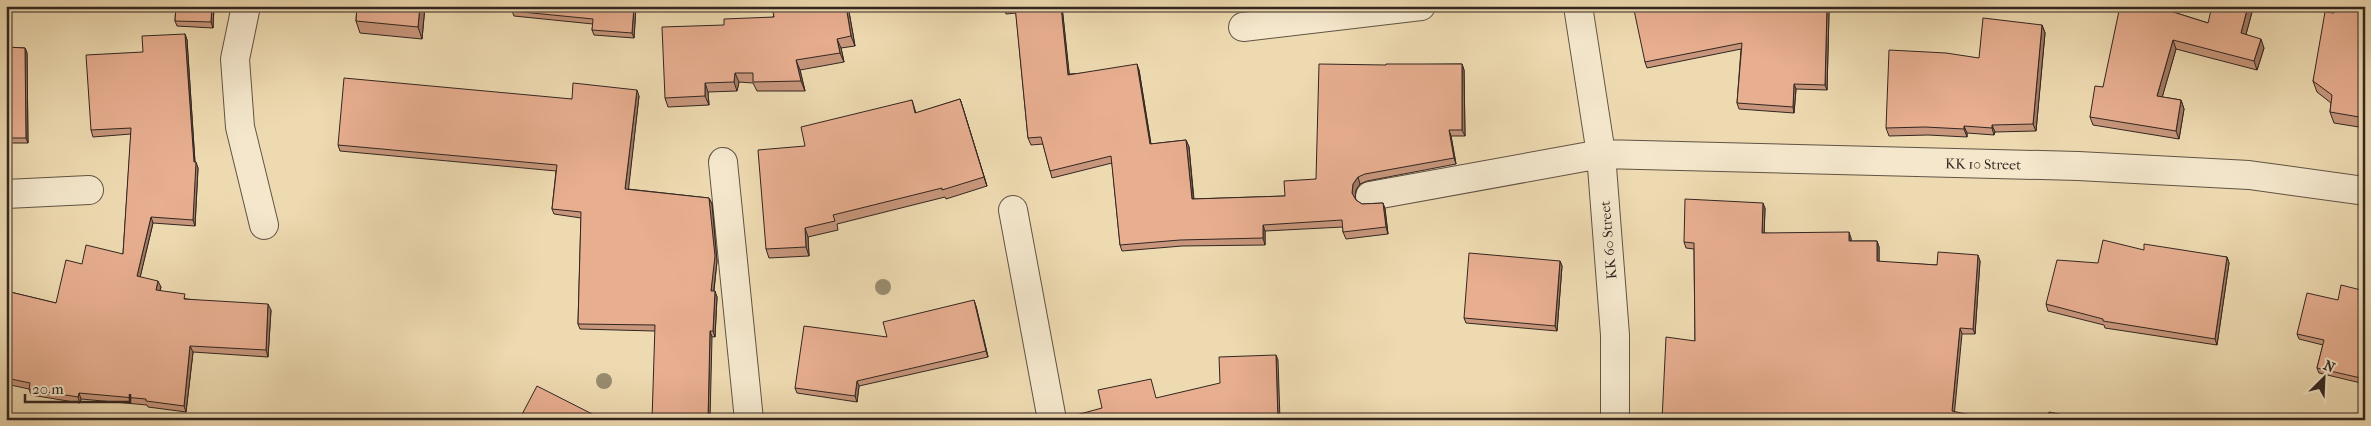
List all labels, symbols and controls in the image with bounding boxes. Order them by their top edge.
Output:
street label: KK 10 Street [1945,155,2021,174]
street label: KK 60 Street [1597,200,1620,280]
north arrow [2298,354,2348,404]
text: N [2321,357,2338,377]
scale bar [25,371,130,403]
text: 20 m [32,380,64,398]

